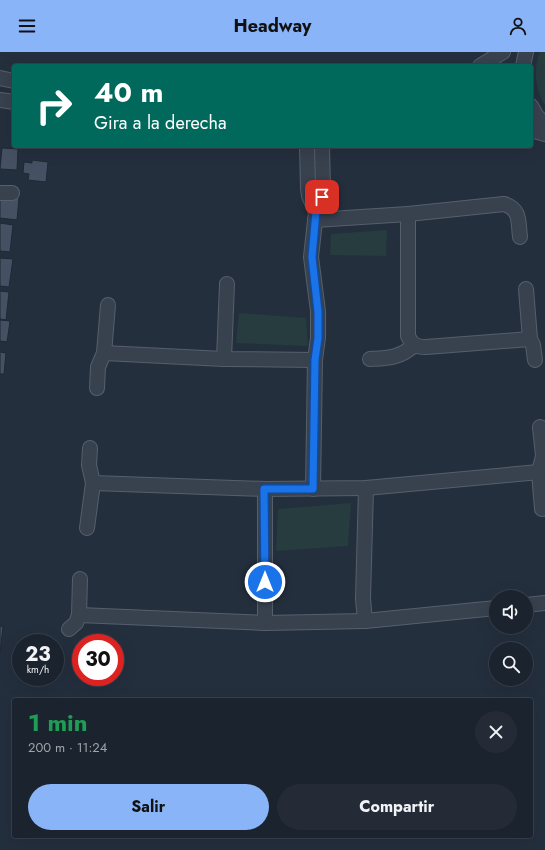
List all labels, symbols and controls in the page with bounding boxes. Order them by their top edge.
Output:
text: Headway [234,13,311,39]
icon: menu [16,15,38,37]
icon: person [507,15,529,37]
text: 40 m [94,72,163,113]
icon: right [28,80,80,132]
text: Gira a la derecha [94,110,227,136]
pin [305,180,339,214]
icon: arrive [311,186,333,208]
position arrow [244,561,286,603]
map controls [489,590,533,686]
button: sound [489,590,533,634]
speed limit sign: 30 [72,634,124,686]
text: 23 [25,640,51,669]
button: search [489,642,533,686]
text: km/h [27,662,49,677]
text: 1 min [28,705,88,740]
button: close [475,711,517,753]
text: 200 m · 11:24 [28,738,107,757]
button: Salir [28,784,269,830]
button: Compartir [277,784,517,830]

